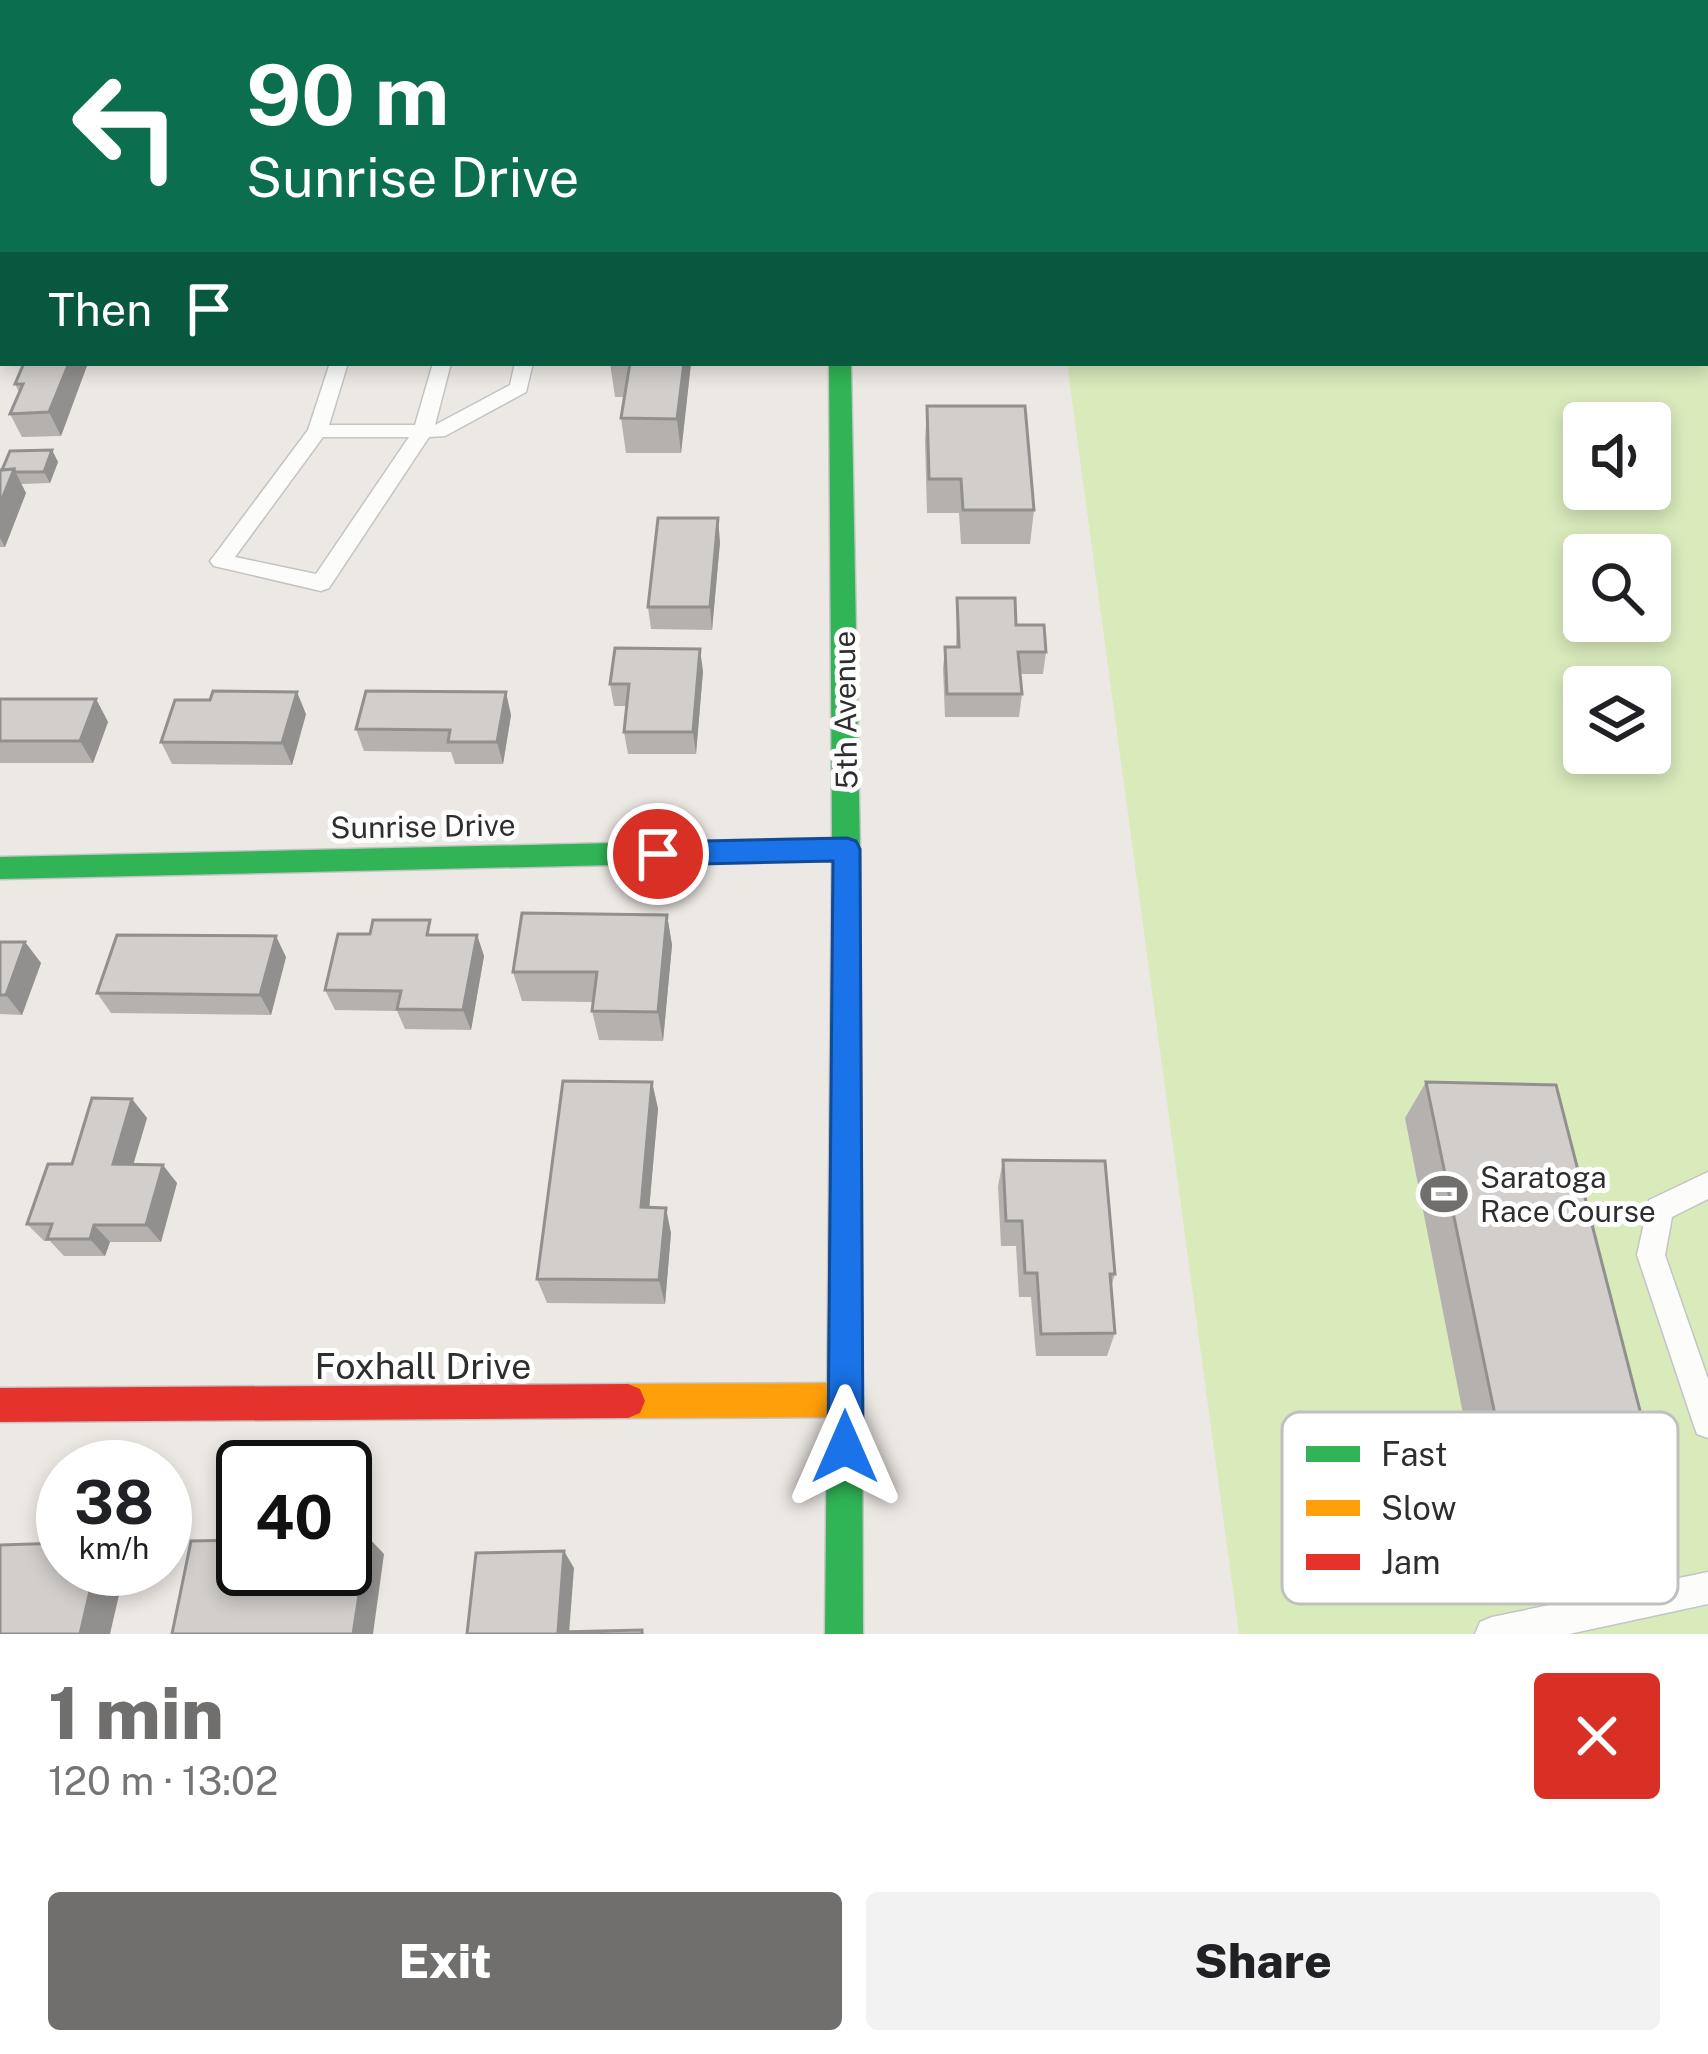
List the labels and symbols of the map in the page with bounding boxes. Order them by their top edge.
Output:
street label: 5th Avenue [826,630,864,790]
pin [607,803,709,905]
street label: Sunrise Drive [330,806,516,846]
place label: Saratoga Race Course [1480,1159,1656,1229]
sports icon: Saratoga Race Course [1419,1169,1469,1219]
street label: Foxhall Drive [314,1345,532,1387]
position arrow [782,1384,908,1510]
legend [1282,1412,1678,1604]
text: Fast [1381,1435,1448,1473]
speed limit sign: 40 [216,1440,372,1596]
text: Slow [1381,1489,1456,1527]
text: Jam [1381,1543,1441,1581]

